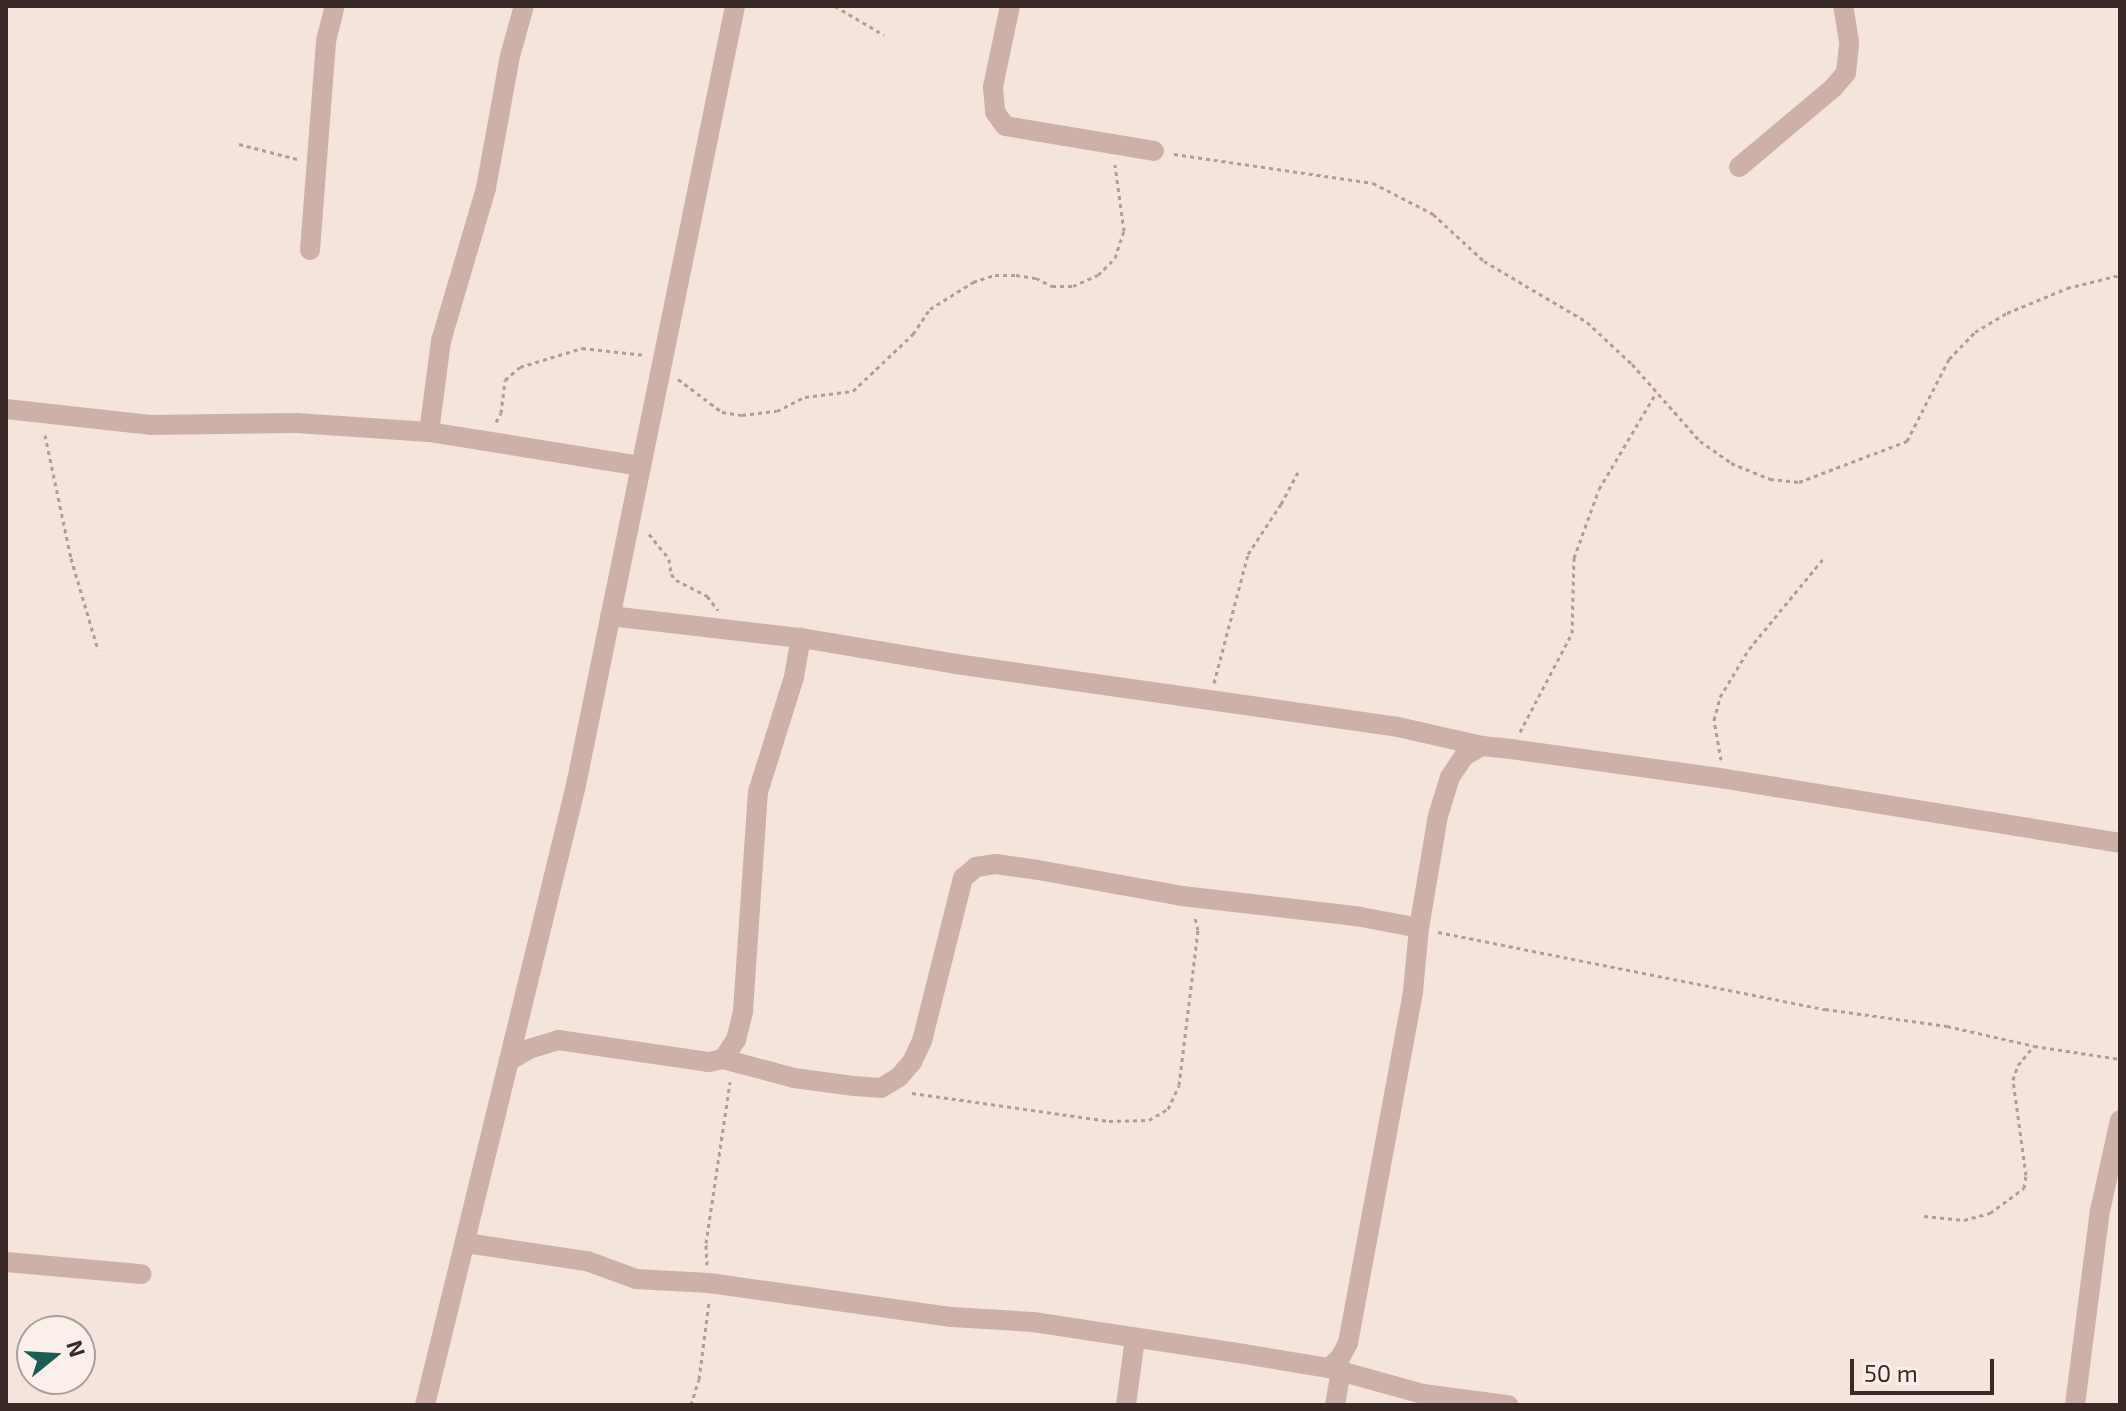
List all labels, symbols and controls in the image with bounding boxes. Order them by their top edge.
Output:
north arrow [16,1315,96,1395]
text: N [62,1337,92,1360]
scale bar [1854,1343,1998,1393]
text: 50 m [1864,1358,1918,1387]

